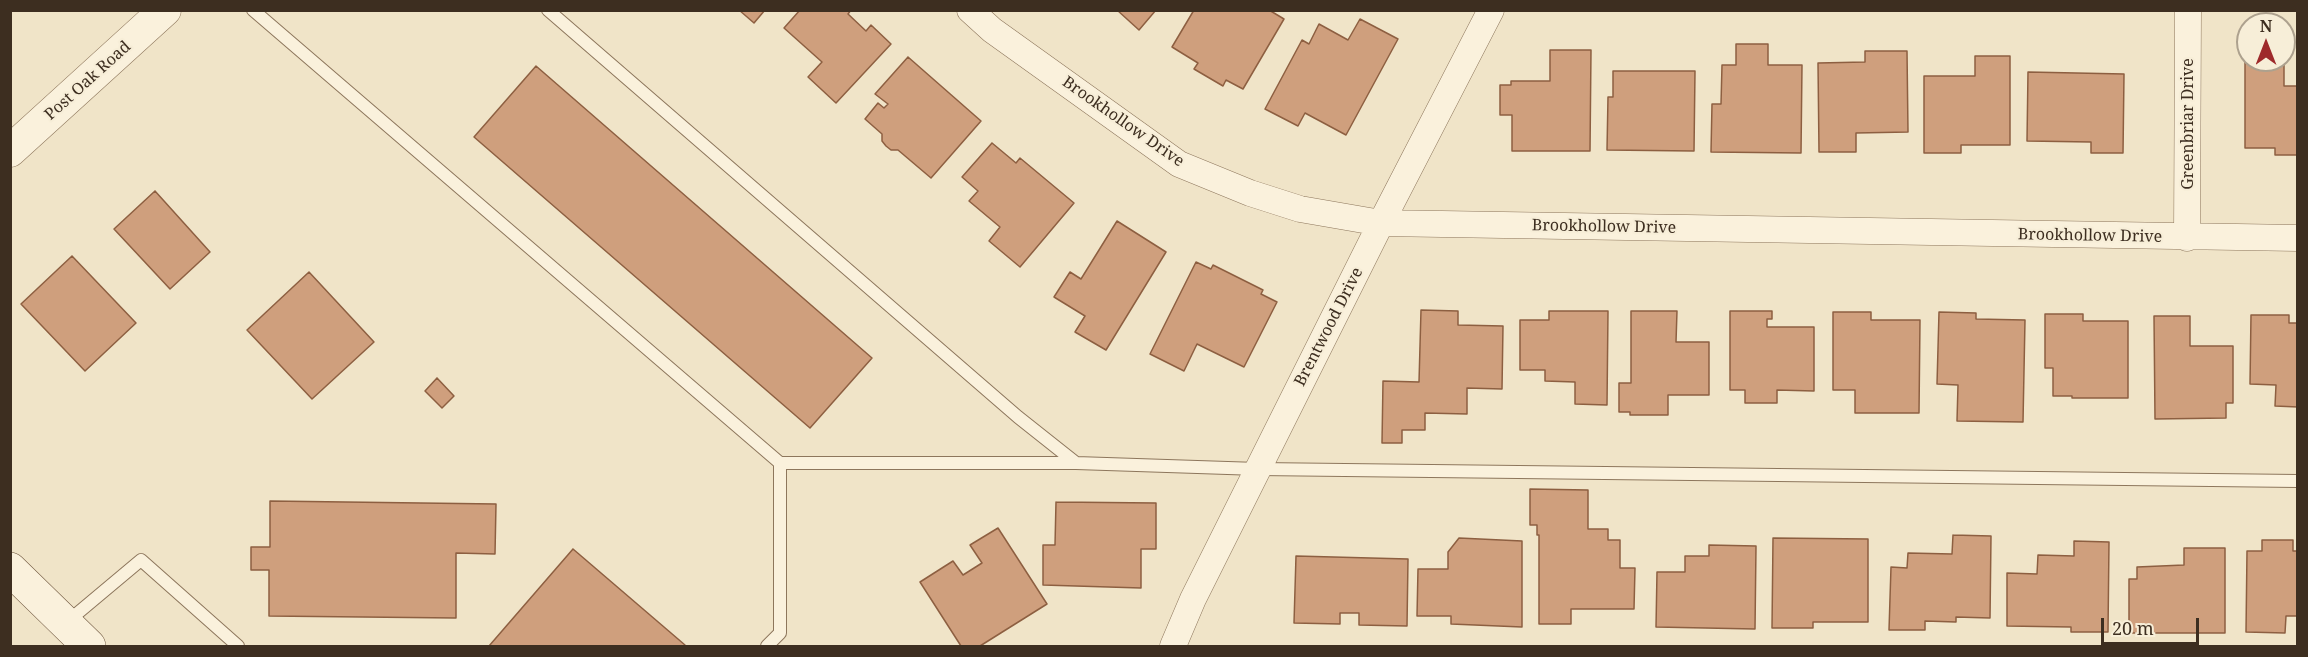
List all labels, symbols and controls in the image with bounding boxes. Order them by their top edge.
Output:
north arrow [2236,12,2296,72]
text: N [2260,15,2272,37]
street label: Post Oak Road [41,37,135,125]
street label: Greenbriar Drive [2178,58,2198,190]
street label: Brookhollow Drive [1058,73,1188,171]
street label: Brookhollow Drive [1532,216,1676,238]
street label: Brookhollow Drive [2018,225,2162,247]
street label: Brentwood Drive [1291,264,1367,390]
scale bar [2104,606,2202,644]
text: 20 m [2112,616,2154,640]

